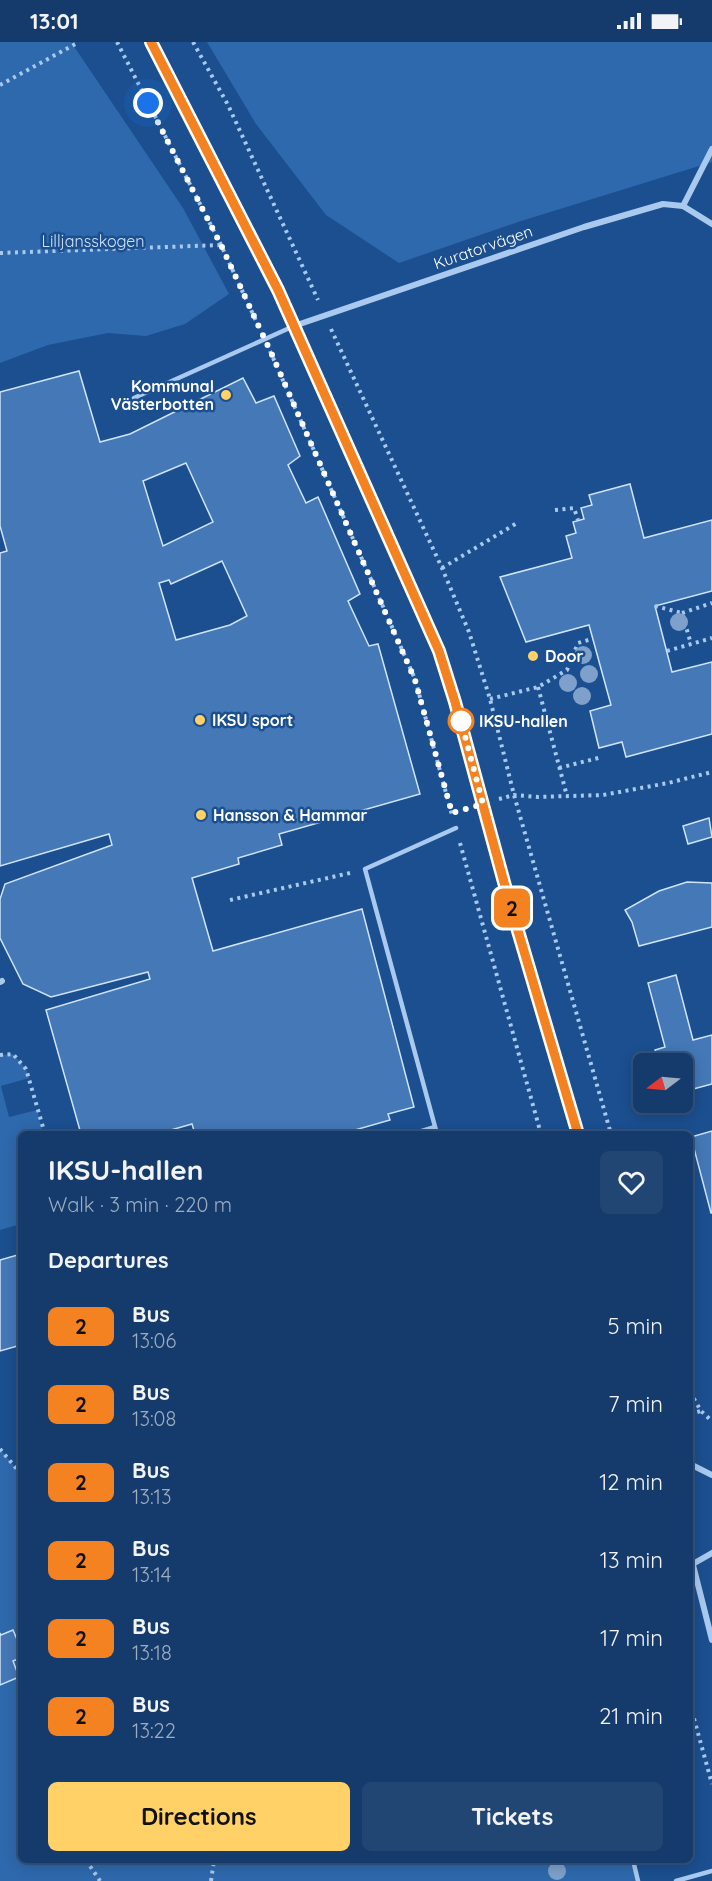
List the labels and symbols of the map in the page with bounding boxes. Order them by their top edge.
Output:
your location [133,88,163,118]
street label: Kuratorvägen [431,221,535,273]
park label: Lilljansskogen [41,231,145,251]
place label: Kommunal Västerbotten [111,376,214,414]
marker: Kommunal Västerbotten [219,388,233,402]
place label: Door [545,646,584,666]
marker: Door [526,649,540,663]
marker: IKSU-hallen [448,708,474,734]
place label: IKSU sport [212,710,293,730]
place label: IKSU-hallen [479,711,568,731]
marker: IKSU sport [193,713,207,727]
place label: Hansson & Hammar [213,805,367,825]
marker: Hansson & Hammar [194,808,208,822]
line badge: 2 [492,888,532,928]
north arrow [633,1053,693,1113]

